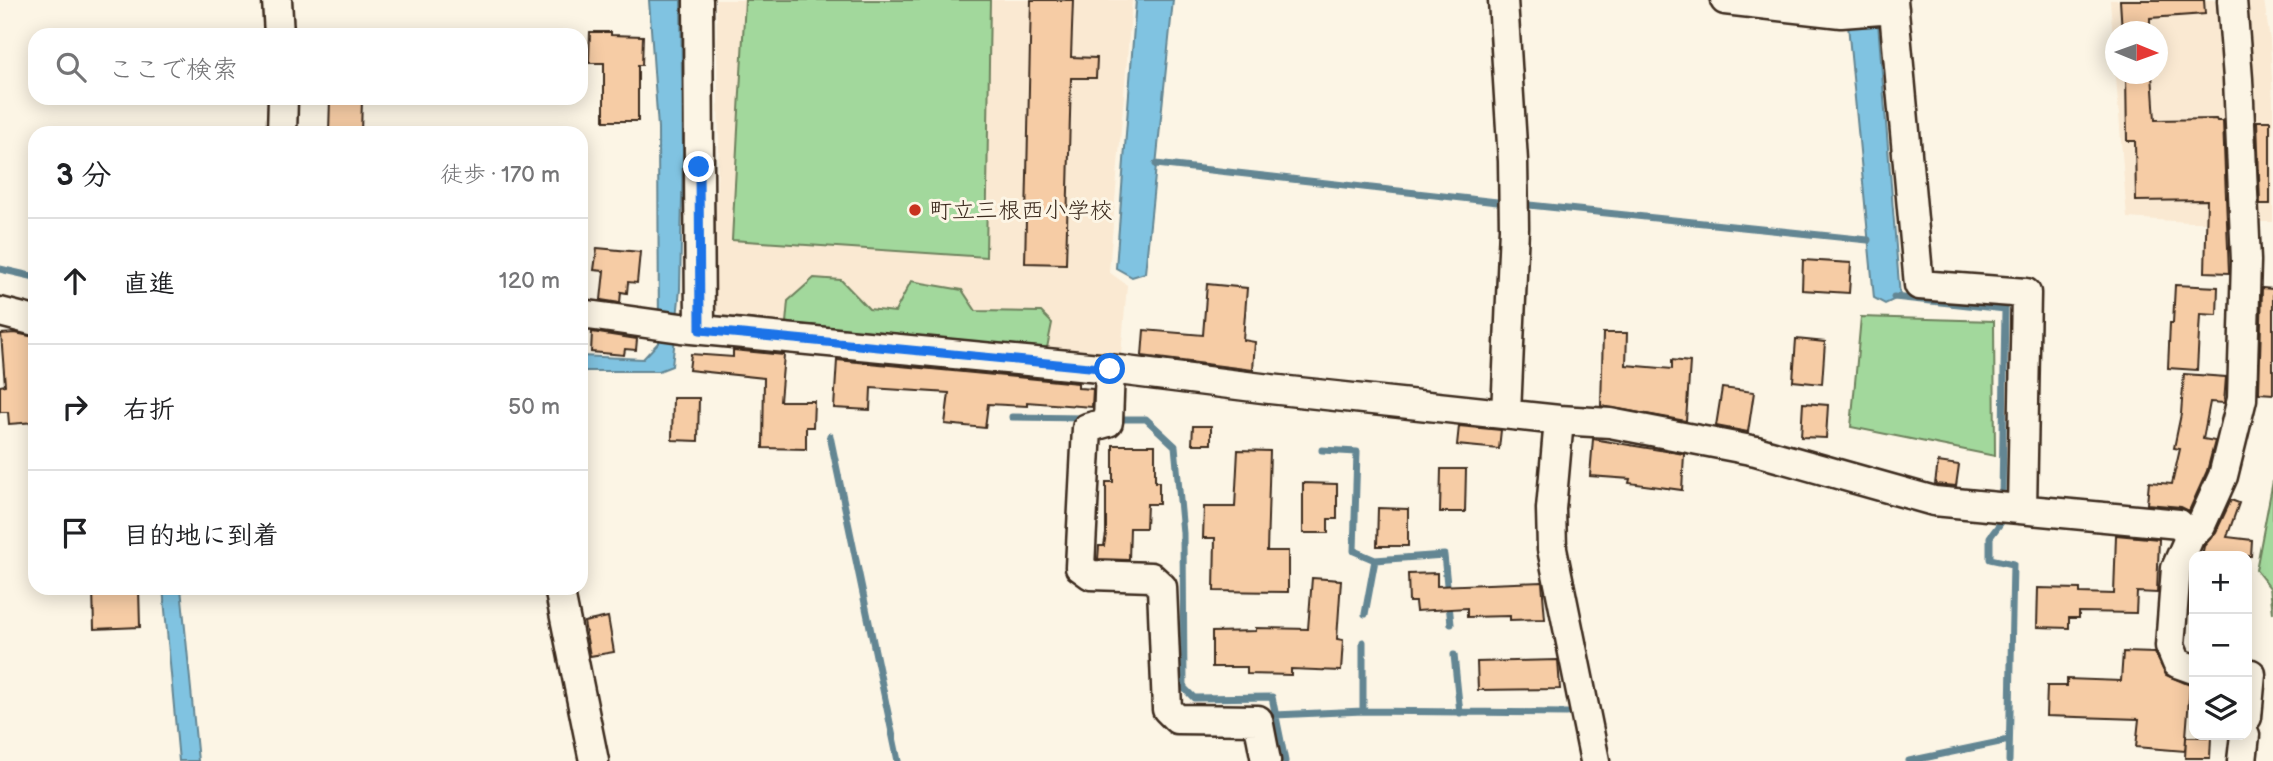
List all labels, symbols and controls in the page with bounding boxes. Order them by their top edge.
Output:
north arrow [2105,21,2168,84]
search box [28,28,588,105]
icon: search [52,48,90,86]
text: ここで検索 [108,55,238,86]
route end [683,151,714,182]
text: 3 分 [56,158,112,194]
text: 徒歩 · 170 m [440,161,560,189]
place label: 町立三根西小学校 [929,197,1113,225]
marker: 町立三根西小学校 [907,202,923,218]
icon: ahead [56,262,94,300]
text: 120 m [499,267,560,295]
text: 直進 [123,269,175,300]
route start [1094,353,1125,384]
icon: right [56,388,94,426]
text: 50 m [508,393,560,421]
text: 右折 [123,395,175,426]
icon: arrive [56,514,94,552]
text: 目的地に到着 [123,521,279,552]
map controls [2189,551,2252,740]
button: + [2189,551,2252,614]
button: − [2189,614,2252,677]
button: layers [2189,677,2252,740]

